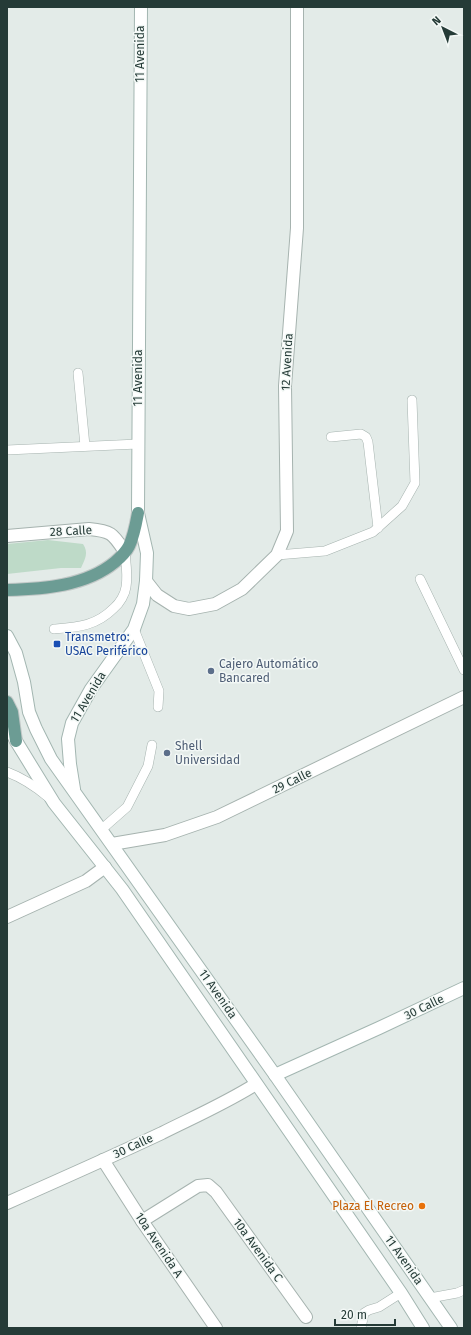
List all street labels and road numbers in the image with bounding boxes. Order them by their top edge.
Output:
street label: 11 Avenida [133,26,147,82]
street label: 12 Avenida [278,333,296,391]
street label: 11 Avenida [131,350,145,406]
street label: 28 Calle [50,523,92,539]
street label: 11 Avenida [67,669,109,725]
street label: 29 Calle [270,766,314,796]
street label: 11 Avenida [196,967,240,1021]
street label: 30 Calle [402,991,446,1023]
street label: 30 Calle [111,1131,155,1161]
street label: 10a Avenida A [132,1210,186,1280]
street label: 10a Avenida C [230,1216,286,1285]
street label: 11 Avenida [382,1233,426,1287]

